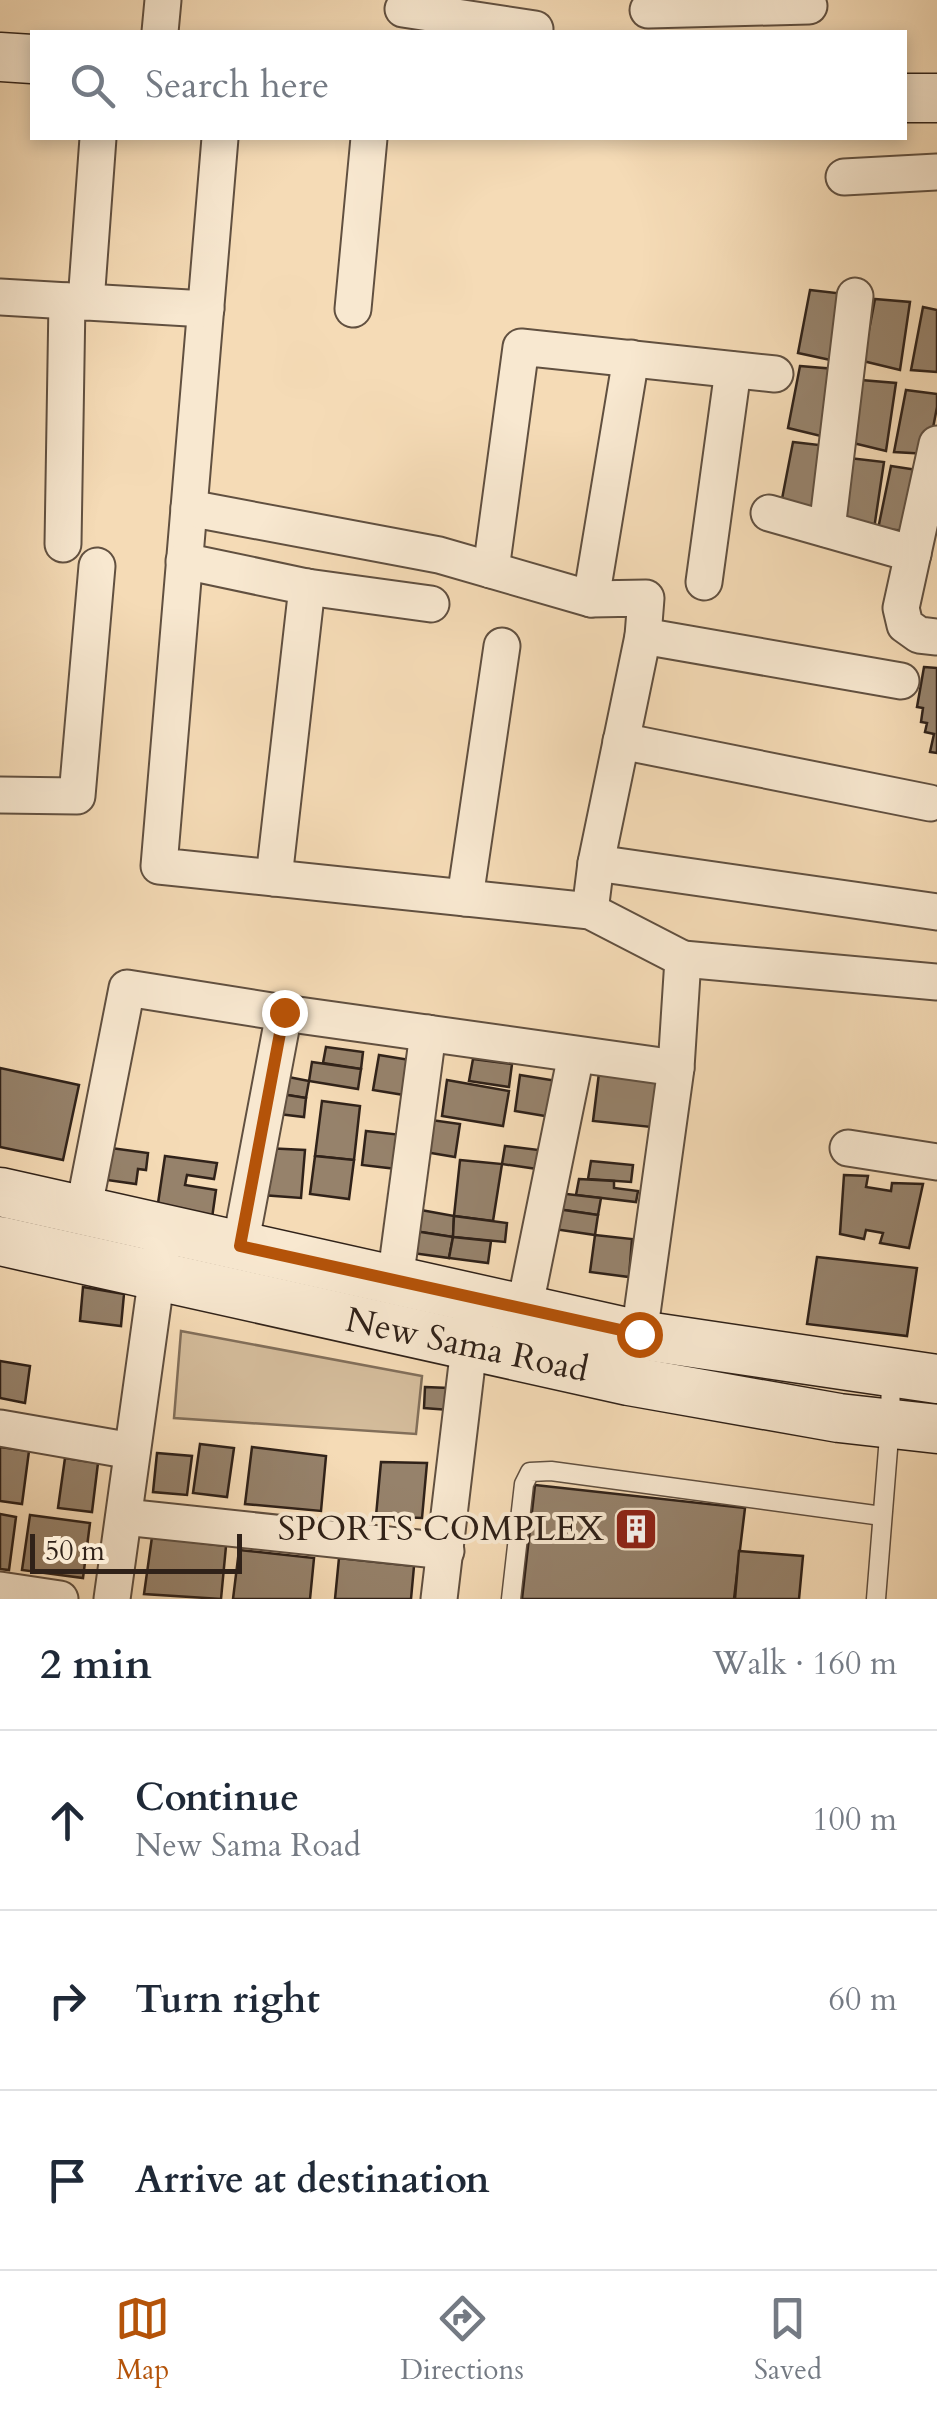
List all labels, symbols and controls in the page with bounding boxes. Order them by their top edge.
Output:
search box [30,30,907,140]
icon: search [65,58,120,113]
text: Search here [145,59,329,111]
route end [262,990,308,1036]
street label: New Sama Road [341,1296,593,1394]
route start [617,1312,663,1358]
place label: SPORTS COMPLEX [278,1505,604,1553]
building icon: SPORTS COMPLEX [613,1506,659,1552]
scale bar [30,1529,242,1574]
text: 50 m [45,1532,105,1570]
text: 2 min [40,1636,152,1693]
text: Walk · 160 m [712,1642,897,1686]
text: Continue [135,1772,299,1824]
icon: ahead [40,1793,95,1848]
text: 100 m [812,1798,897,1842]
text: New Sama Road [135,1824,361,1868]
icon: right [40,1973,95,2028]
text: Turn right [135,1974,320,2026]
text: 60 m [829,1978,897,2022]
icon: arrive [40,2153,95,2208]
text: Arrive at destination [135,2154,490,2206]
tab: Map [115,2291,170,2389]
tab: Directions [400,2291,524,2389]
tab: Saved [754,2291,822,2389]

